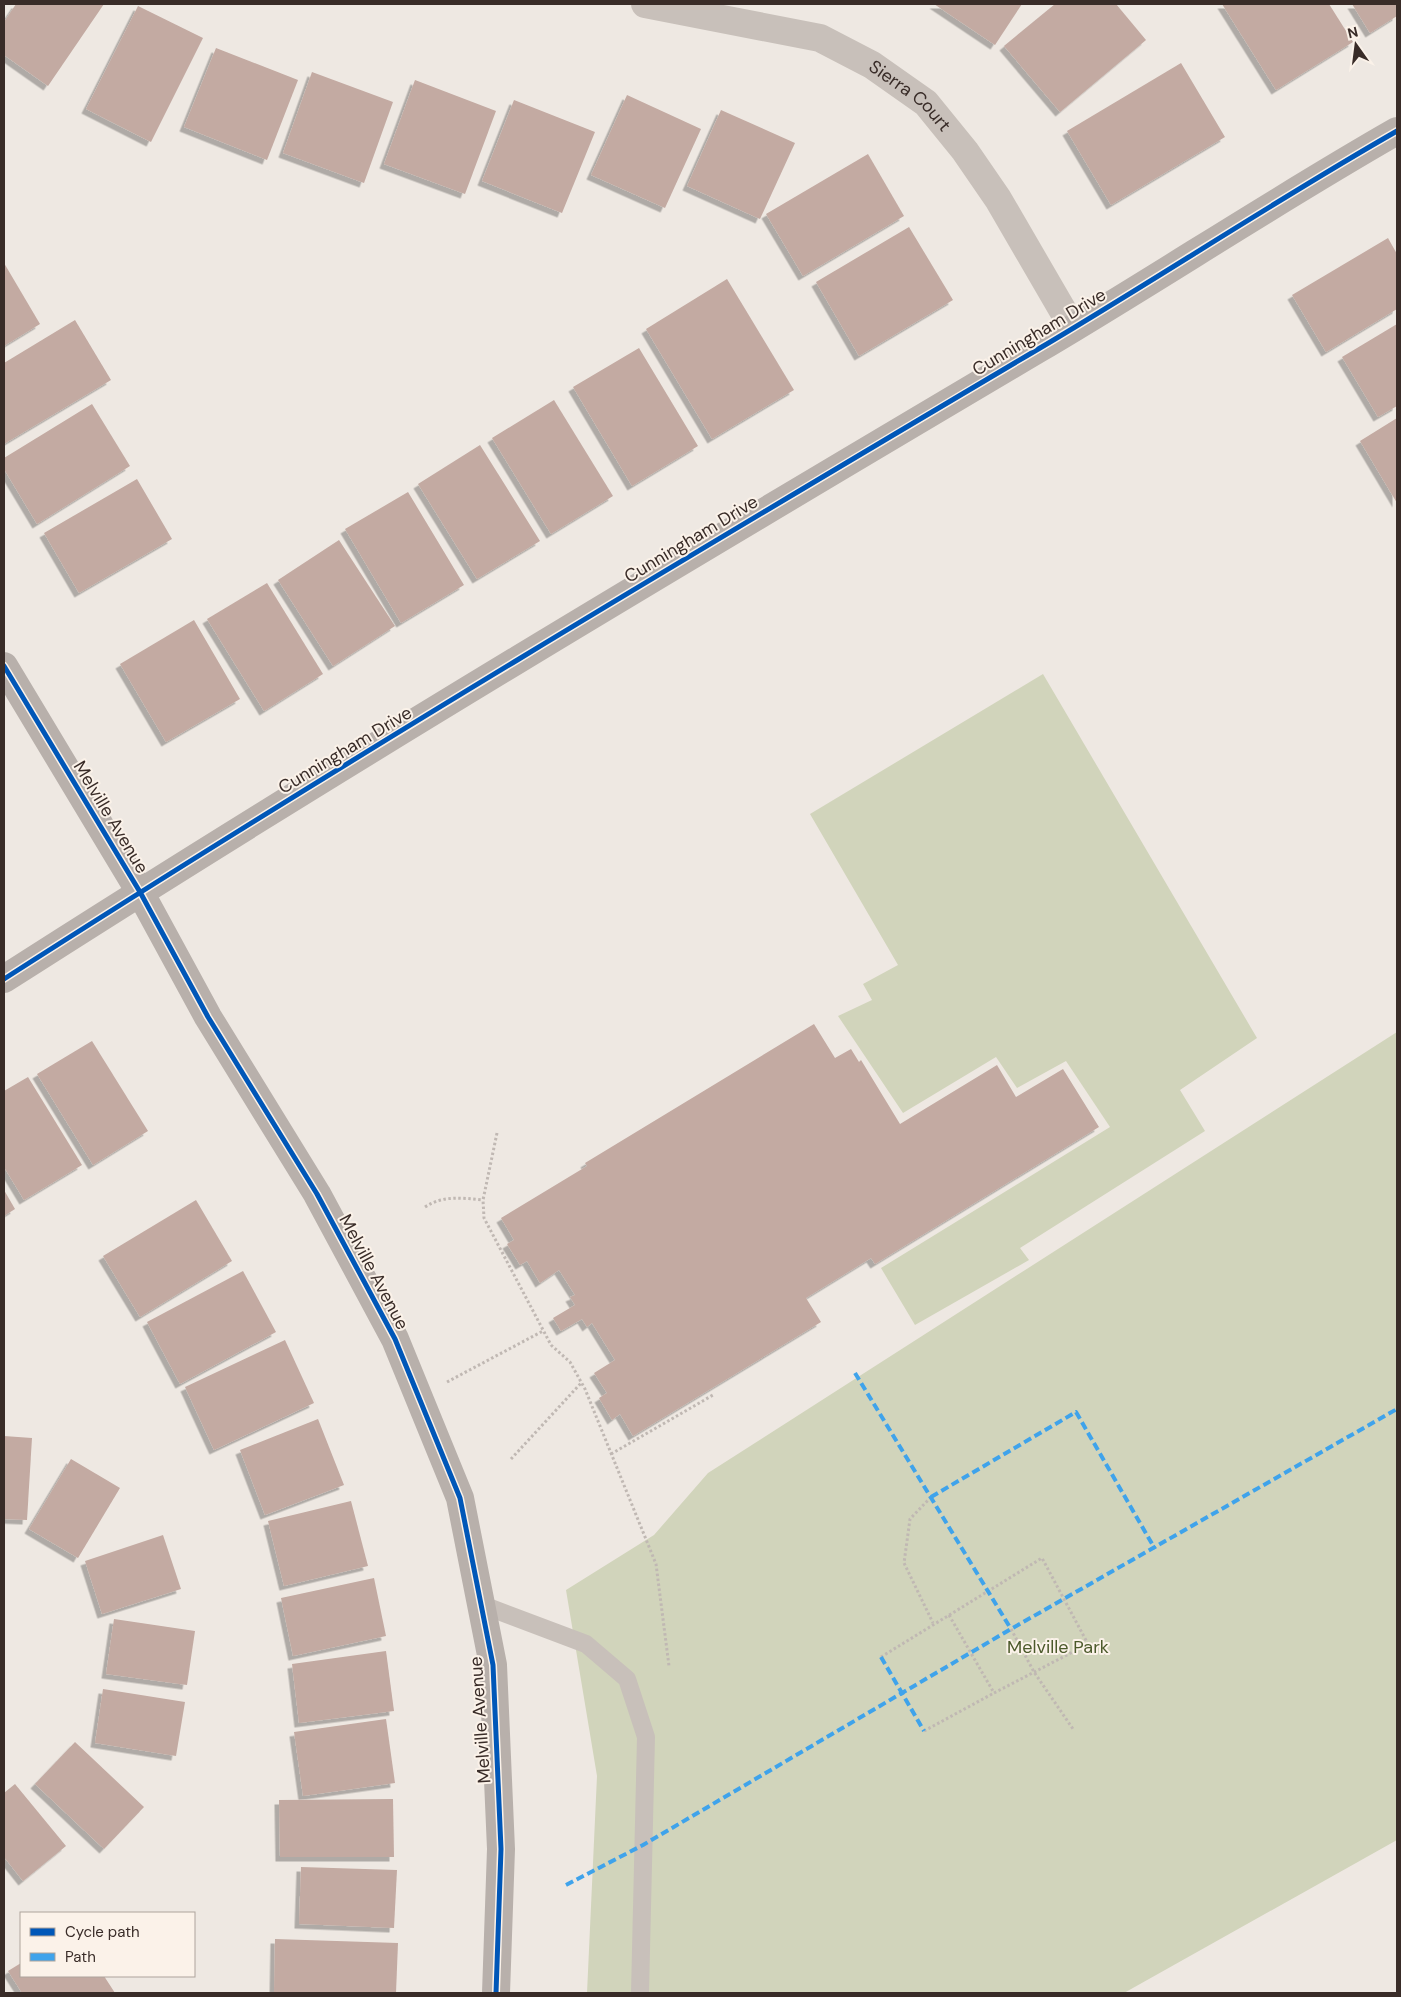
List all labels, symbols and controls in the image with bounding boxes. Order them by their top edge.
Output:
north arrow [1331,20,1381,70]
text: N [1346,22,1360,42]
street label: Sierra Court [864,55,956,136]
street label: Cunningham Drive [968,283,1110,381]
street label: Cunningham Drive [620,490,762,588]
street label: Cunningham Drive [274,701,416,799]
street label: Melville Avenue [68,756,154,878]
street label: Melville Avenue [334,1210,414,1334]
park label: Melville Park [1007,1635,1109,1659]
street label: Melville Avenue [464,1656,496,1784]
legend [20,1912,195,1977]
text: Cycle path [65,1922,140,1942]
text: Path [65,1947,96,1967]

